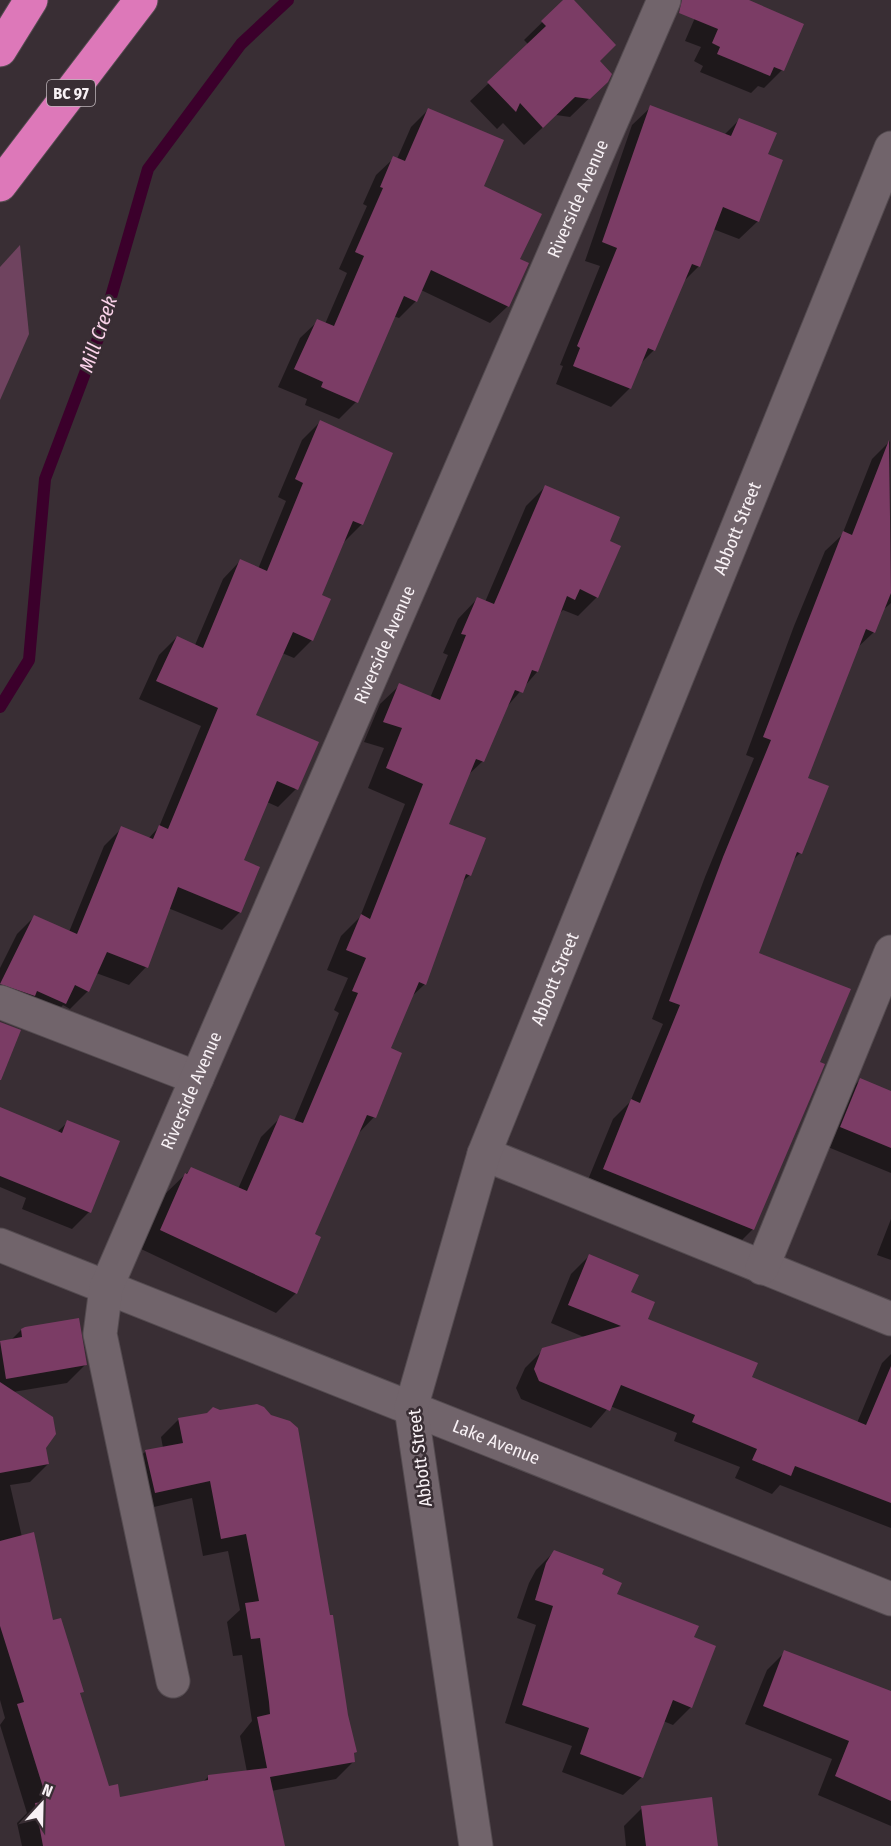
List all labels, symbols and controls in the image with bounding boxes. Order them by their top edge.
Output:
road number: BC 97 [47,80,95,106]
street label: Riverside Avenue [543,136,613,261]
water label: Mill Creek [74,293,122,375]
street label: Abbott Street [708,478,766,578]
street label: Riverside Avenue [349,582,420,707]
street label: Abbott Street [526,929,584,1029]
street label: Riverside Avenue [156,1028,227,1153]
street label: Abbott Street [403,1408,437,1508]
street label: Lake Avenue [449,1415,543,1469]
north arrow [12,1774,72,1834]
text: N [39,1780,55,1801]

